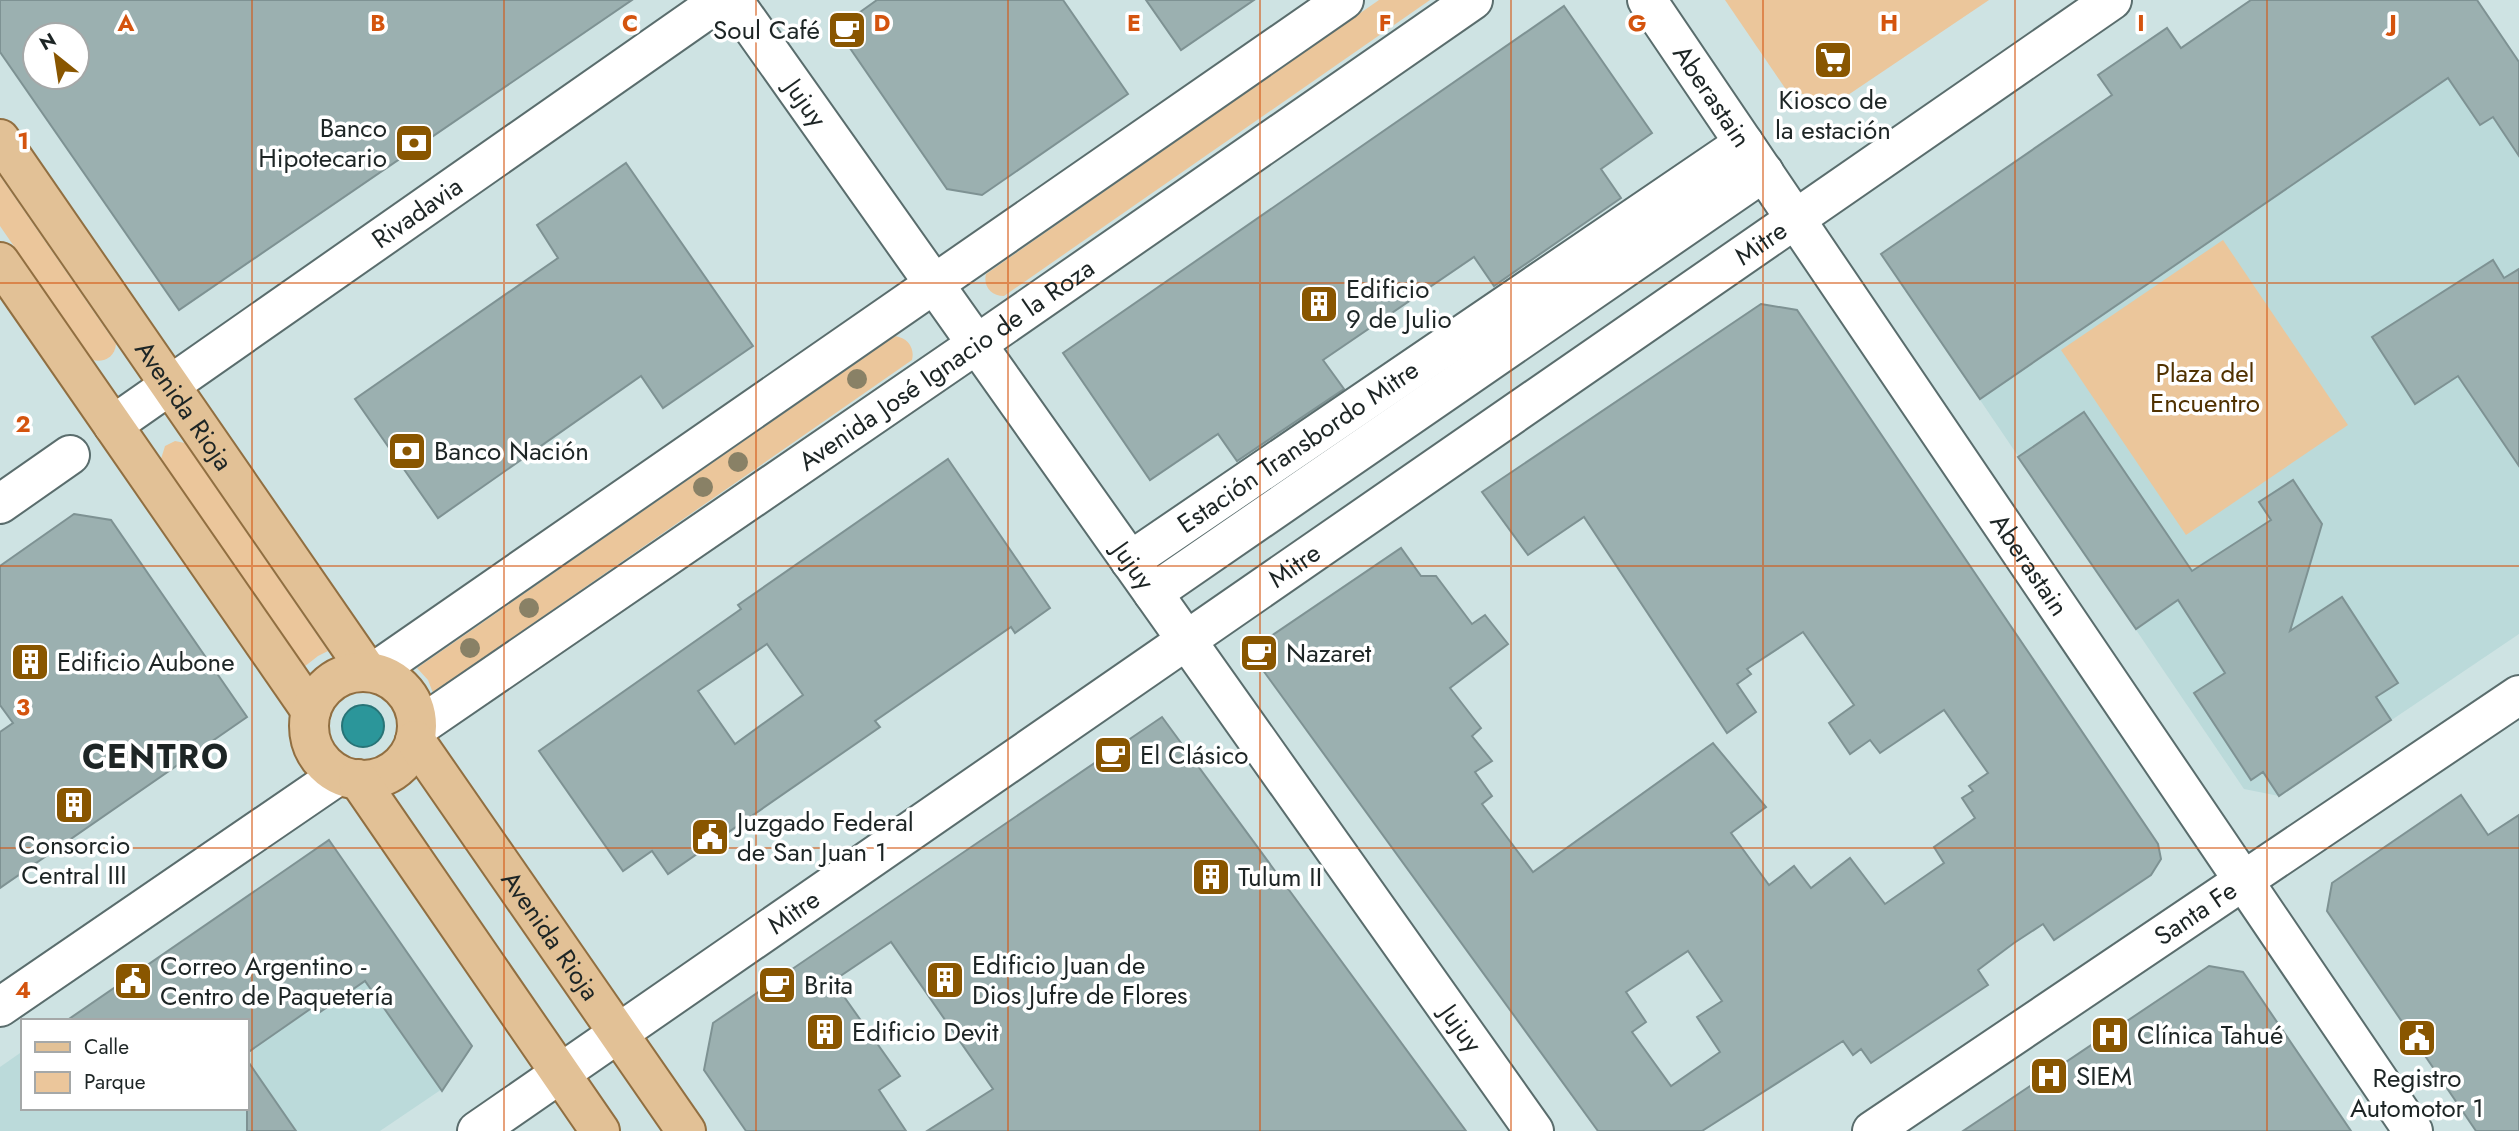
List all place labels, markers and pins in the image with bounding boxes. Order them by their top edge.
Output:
cafe icon: Soul Café [826,9,868,51]
place label: Soul Café [713,11,820,49]
supermarket icon: Kiosco de la estación [1812,39,1854,81]
place label: Kiosco de la estación [1775,81,1891,149]
place label: Banco Hipotecario [258,109,387,177]
bank icon: Banco Hipotecario [393,122,435,164]
place label: Edificio 9 de Julio [1346,270,1452,338]
building icon: Edificio 9 de Julio [1298,283,1340,325]
bank icon: Banco Nación [386,430,428,472]
place label: Banco Nación [434,432,589,470]
cafe icon: Nazaret [1238,632,1280,674]
place label: Nazaret [1286,634,1372,672]
building icon: Edificio Aubone [9,641,51,683]
place label: Edificio Aubone [57,643,235,681]
cafe icon: El Clásico [1092,734,1134,776]
place label: El Clásico [1140,736,1248,774]
building icon: Consorcio Central III [53,784,95,826]
place label: Juzgado Federal de San Juan 1 [734,803,914,871]
public building icon: Juzgado Federal de San Juan 1 [689,816,731,858]
place label: Consorcio Central III [18,826,130,894]
building icon: Tulum II [1190,856,1232,898]
place label: Tulum II [1238,858,1322,896]
place label: Edificio Juan de Dios Jufre de Flores [972,946,1188,1014]
place label: Correo Argentino - Centro de Paquetería [160,947,393,1015]
building icon: Edificio Juan de Dios Jufre de Flores [924,959,966,1001]
public building icon: Correo Argentino - Centro de Paquetería [112,960,154,1002]
cafe icon: Brita [756,964,798,1006]
place label: Brita [804,966,853,1004]
building icon: Edificio Devit [804,1011,846,1053]
place label: Edificio Devit [852,1013,999,1051]
hospital icon: Clínica Tahué [2089,1014,2131,1056]
place label: Clínica Tahué [2137,1016,2283,1054]
public building icon: Registro Automotor 1 [2396,1017,2438,1059]
hospital icon: SIEM [2028,1055,2070,1097]
place label: SIEM [2076,1057,2132,1095]
place label: Registro Automotor 1 [2350,1059,2484,1127]

